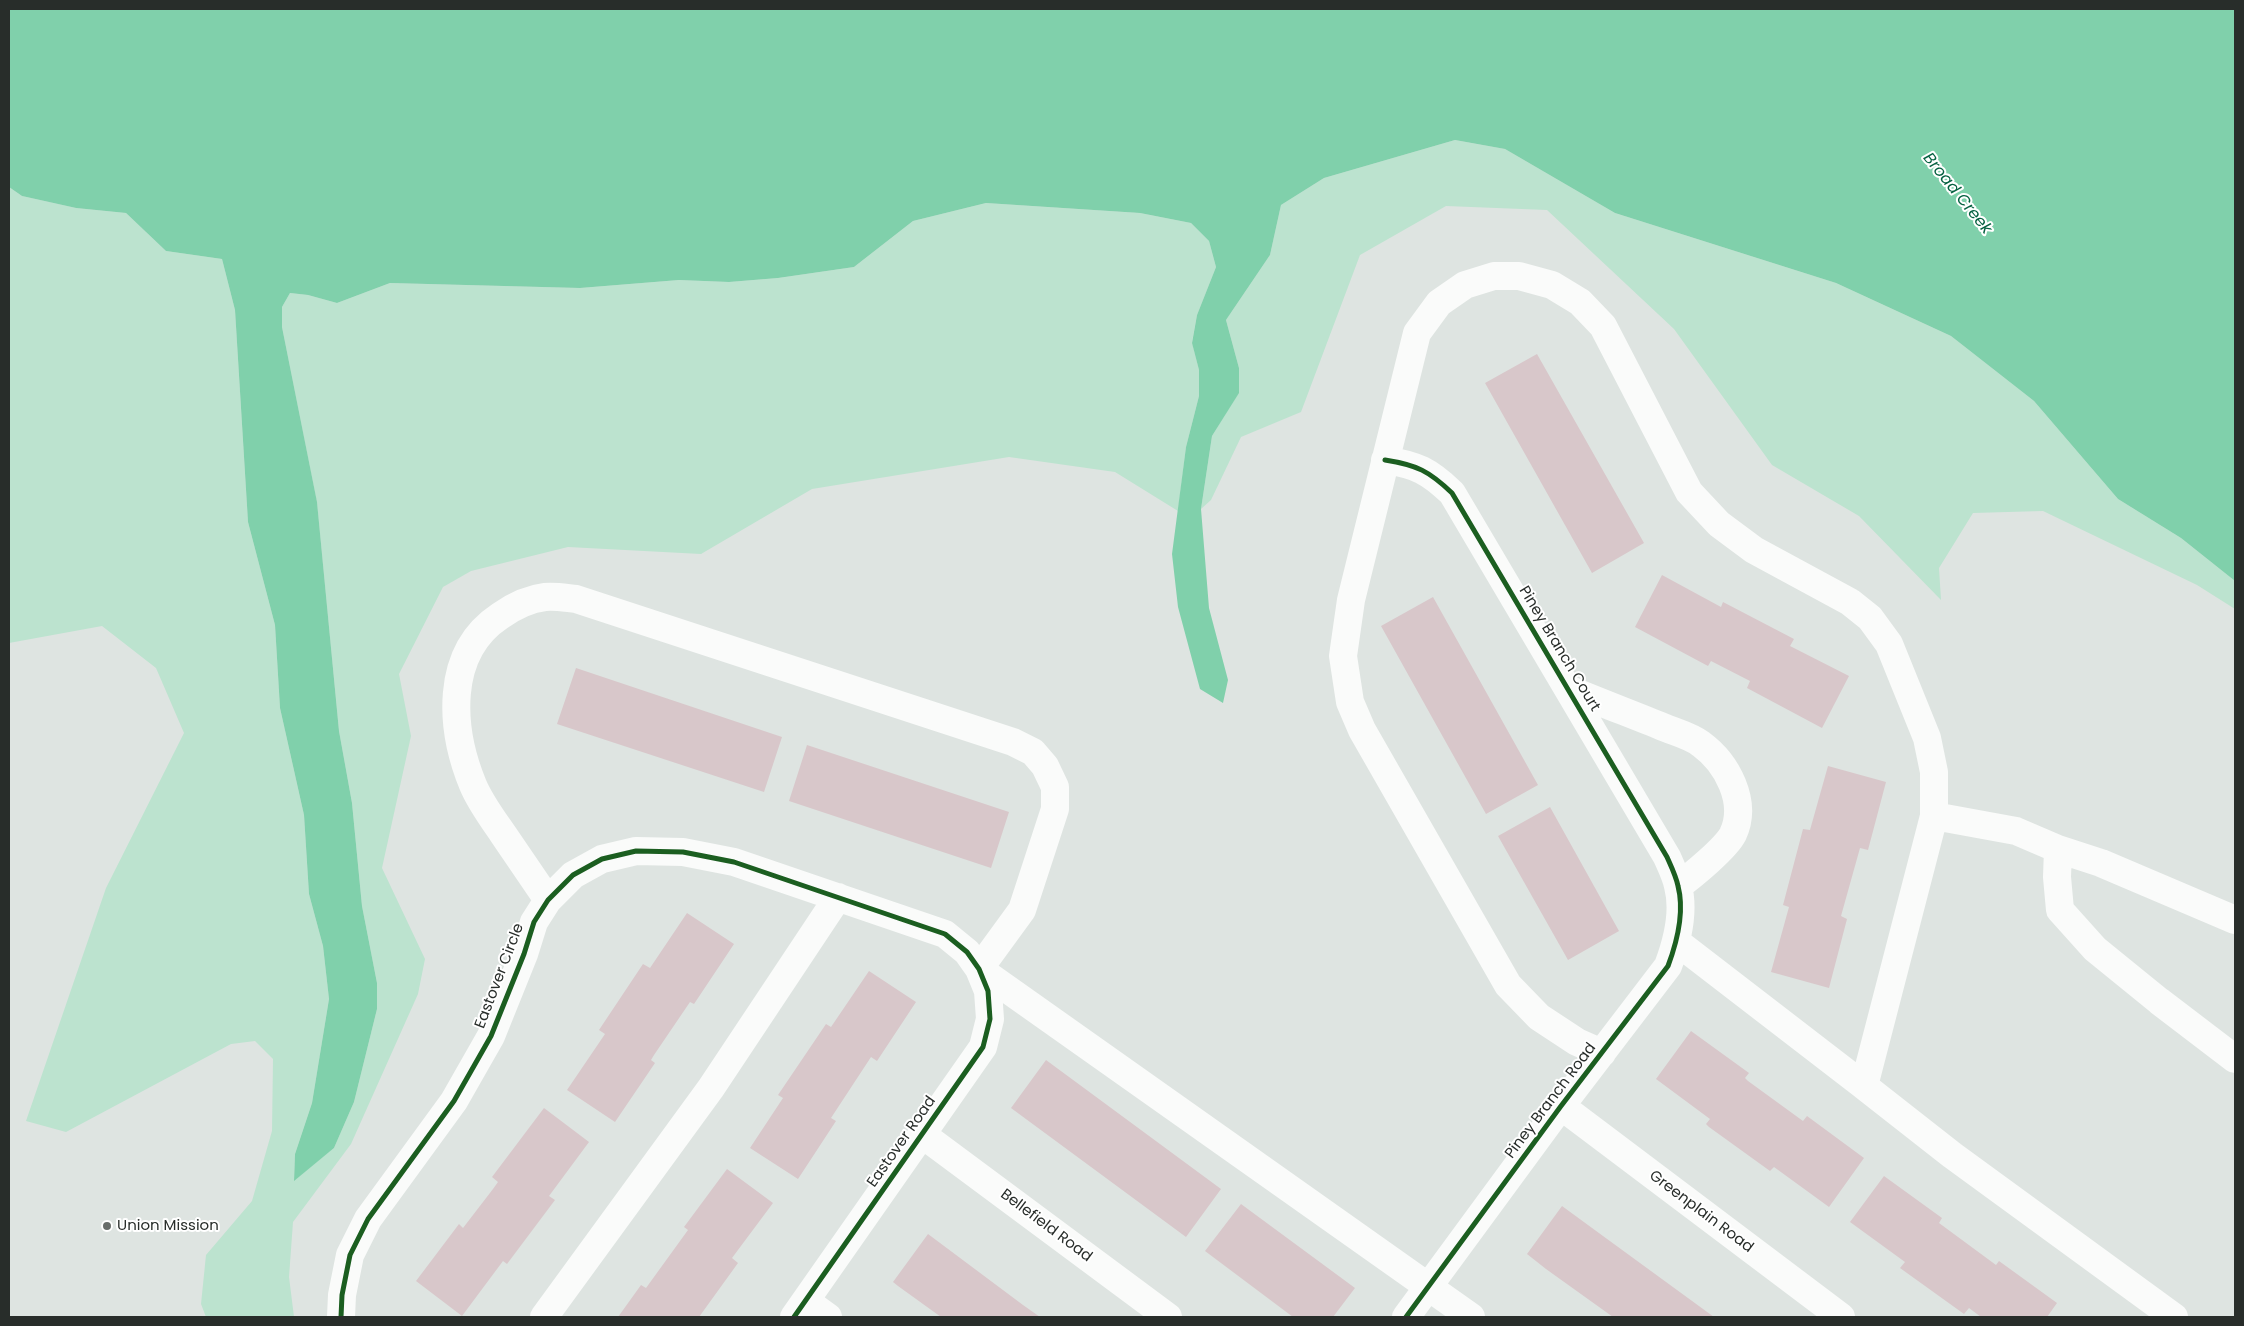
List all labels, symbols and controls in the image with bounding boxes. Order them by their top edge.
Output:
water label: Broad Creek [1918,150,1996,238]
street label: Piney Branch Court [1515,583,1603,715]
street label: Eastover Circle [472,921,528,1031]
street label: Piney Branch Road [1502,1040,1600,1162]
street label: Eastover Road [864,1093,940,1191]
street label: Greenplain Road [1645,1167,1757,1257]
street label: Bellefield Road [997,1186,1095,1266]
place label: Union Mission [117,1217,219,1235]
marker: Union Mission [101,1220,113,1232]

